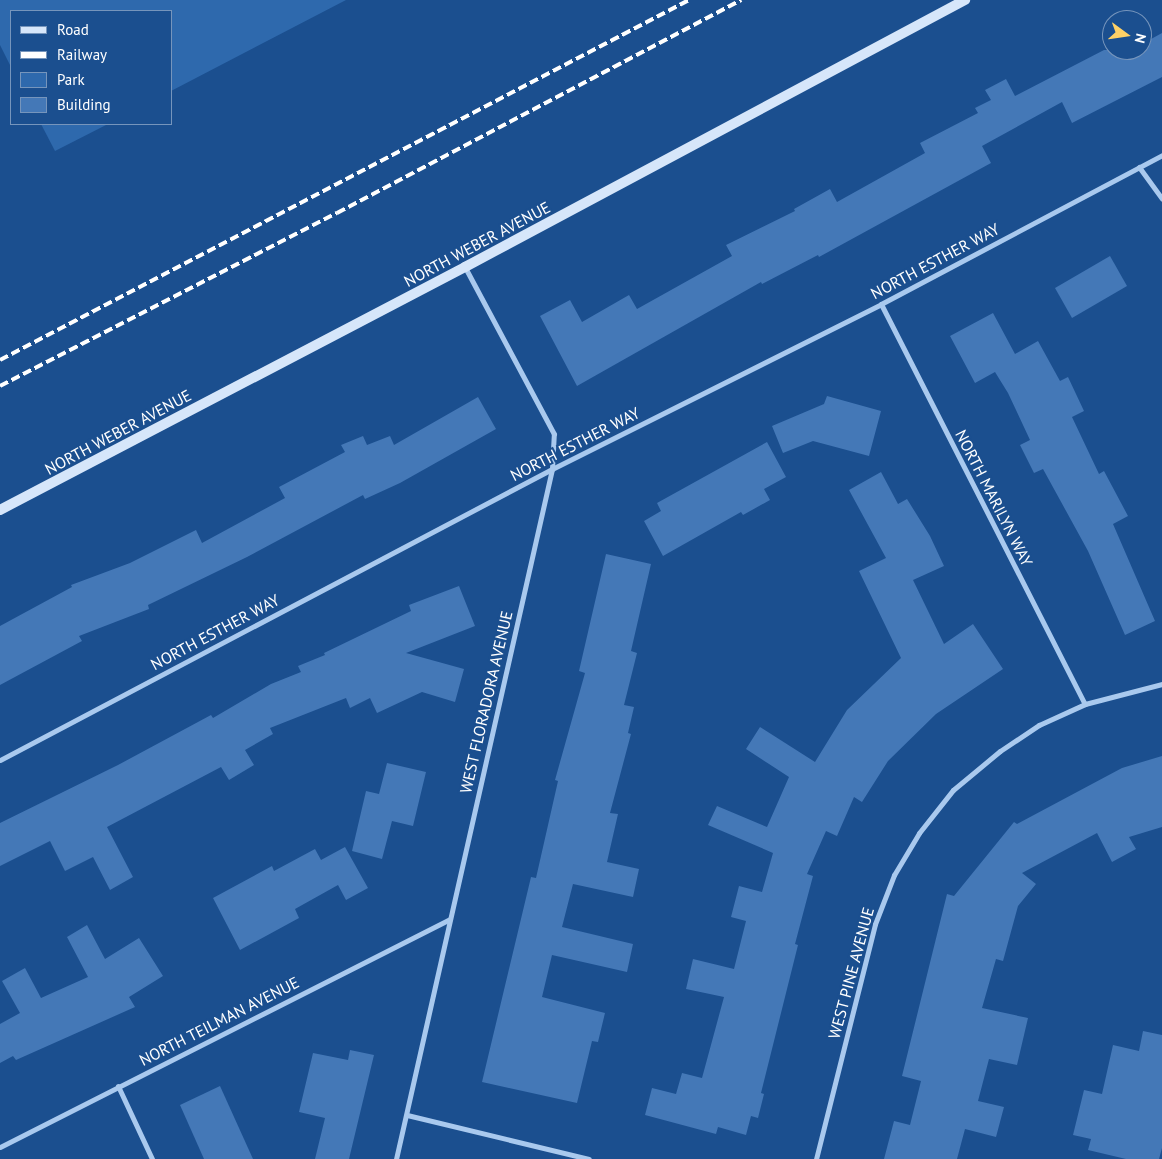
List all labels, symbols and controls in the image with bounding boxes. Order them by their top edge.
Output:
legend [10,10,172,125]
north arrow [1102,10,1152,60]
text: Road [57,20,89,39]
text: N [1131,32,1150,45]
text: Railway [57,45,107,64]
text: Park [57,70,85,89]
text: Building [57,95,111,114]
street label: NORTH WEBER AVENUE [400,197,554,291]
street label: NORTH ESTHER WAY [867,219,1003,303]
street label: NORTH WEBER AVENUE [41,385,195,479]
street label: NORTH ESTHER WAY [507,403,643,485]
street label: NORTH MARILYN WAY [951,426,1037,570]
street label: NORTH ESTHER WAY [147,590,283,674]
street label: WEST FLORADORA AVENUE [455,608,517,796]
street label: WEST PINE AVENUE [824,904,878,1042]
street label: NORTH TEILMAN AVENUE [135,972,303,1070]

